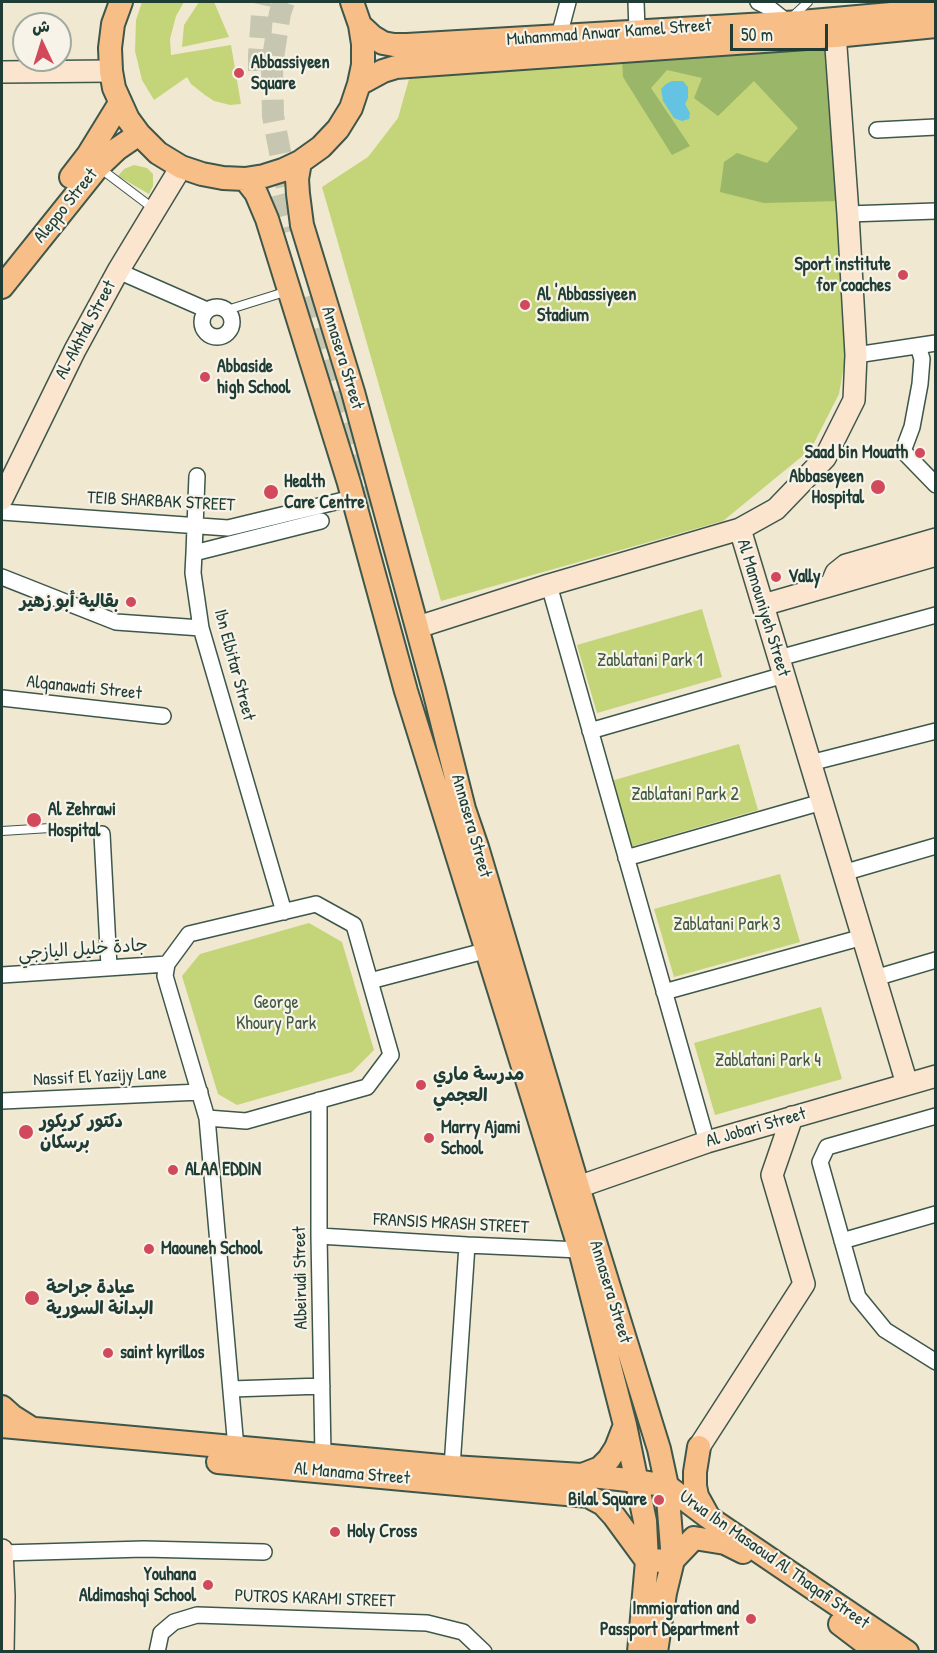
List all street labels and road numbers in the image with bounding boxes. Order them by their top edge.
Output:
street label: Muhammad Anwar Kamel Street [506,15,712,51]
street label: Aleppo Street [29,164,103,248]
street label: Al-Akhtal Street [51,277,121,383]
street label: Annasera Street [316,304,368,412]
street label: TEIB SHARBAK STREET [86,487,236,517]
street label: Al Mamouniyeh Street [732,537,794,679]
street label: Ibn Elbitar Street [209,607,259,723]
street label: Alqanawati Street [25,671,143,705]
street label: Annasera Street [446,772,496,880]
street label: جادة خليل اليازجي [17,935,149,965]
street label: Nassif El Yazijy Lane [33,1063,167,1091]
street label: Al Jobari Street [703,1103,809,1153]
street label: FRANSIS MRASH STREET [373,1209,529,1239]
street label: Albeirudi Street [289,1226,313,1330]
street label: Annasera Street [584,1238,636,1346]
street label: Al Manama Street [293,1458,411,1490]
street label: Urwa Ibn Masaoud Al Thaqafi Street [675,1486,873,1634]
street label: PUTROS KARAMI STREET [234,1585,396,1613]

